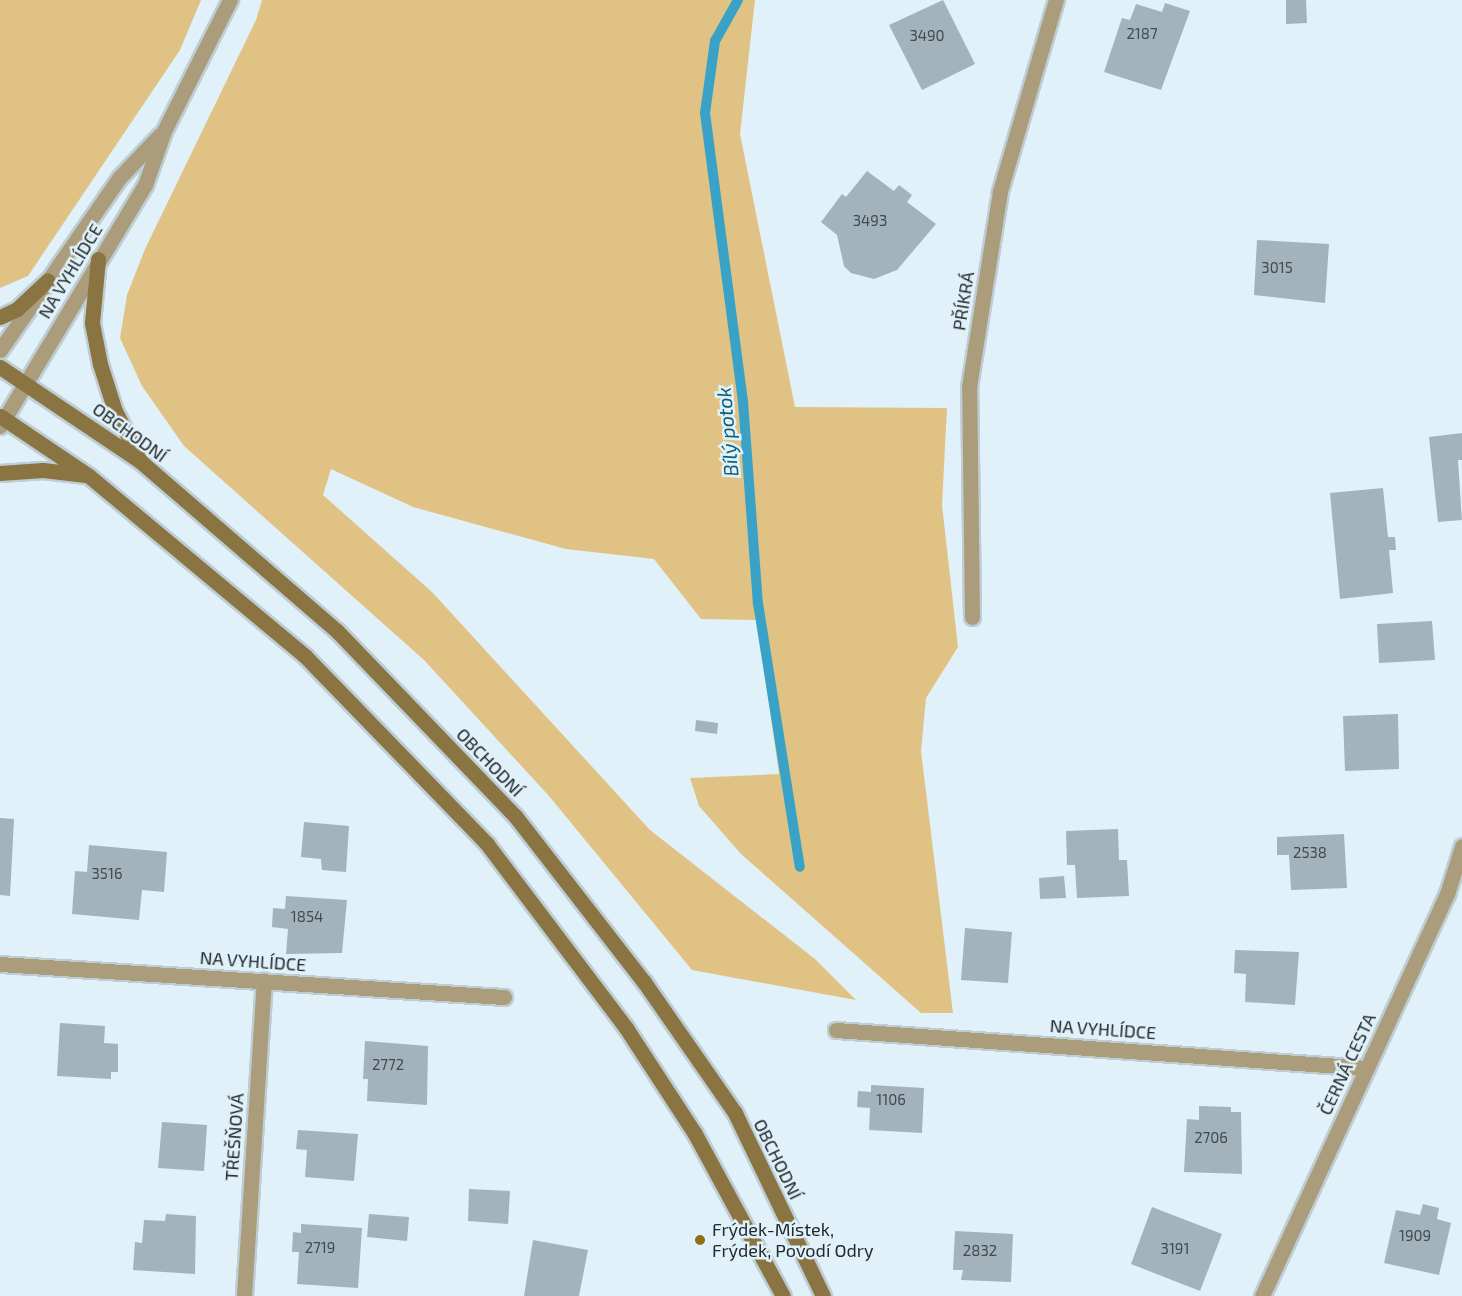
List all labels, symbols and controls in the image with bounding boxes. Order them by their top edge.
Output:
house number: 2187 [1126,25,1158,43]
house number: 3490 [909,27,945,45]
house number: 3493 [853,212,887,230]
street label: NA VYHLÍDCE [33,219,107,323]
house number: 3015 [1261,259,1293,277]
street label: PŘÍKRÁ [948,270,978,332]
water label: Bílý potok [711,386,743,478]
street label: OBCHODNÍ [89,398,171,466]
street label: OBCHODNÍ [452,723,528,801]
house number: 2538 [1293,844,1327,862]
house number: 3516 [92,865,122,883]
house number: 1854 [291,908,323,926]
street label: NA VYHLÍDCE [199,946,307,976]
street label: ČERNÁ CESTA [1314,1009,1380,1119]
street label: NA VYHLÍDCE [1049,1014,1157,1044]
house number: 2772 [372,1056,404,1074]
house number: 1106 [876,1091,906,1109]
street label: TŘEŠŇOVÁ [220,1092,248,1182]
street label: OBCHODNÍ [749,1115,807,1203]
house number: 2706 [1194,1129,1228,1147]
place label: Frýdek-Místek, Frýdek, Povodí Odry [712,1219,873,1262]
house number: 1909 [1399,1227,1431,1245]
marker: Frýdek-Místek, Frýdek, Povodí Odry [693,1233,707,1247]
house number: 2719 [305,1239,335,1257]
house number: 3191 [1161,1240,1189,1258]
house number: 2832 [963,1242,997,1260]

